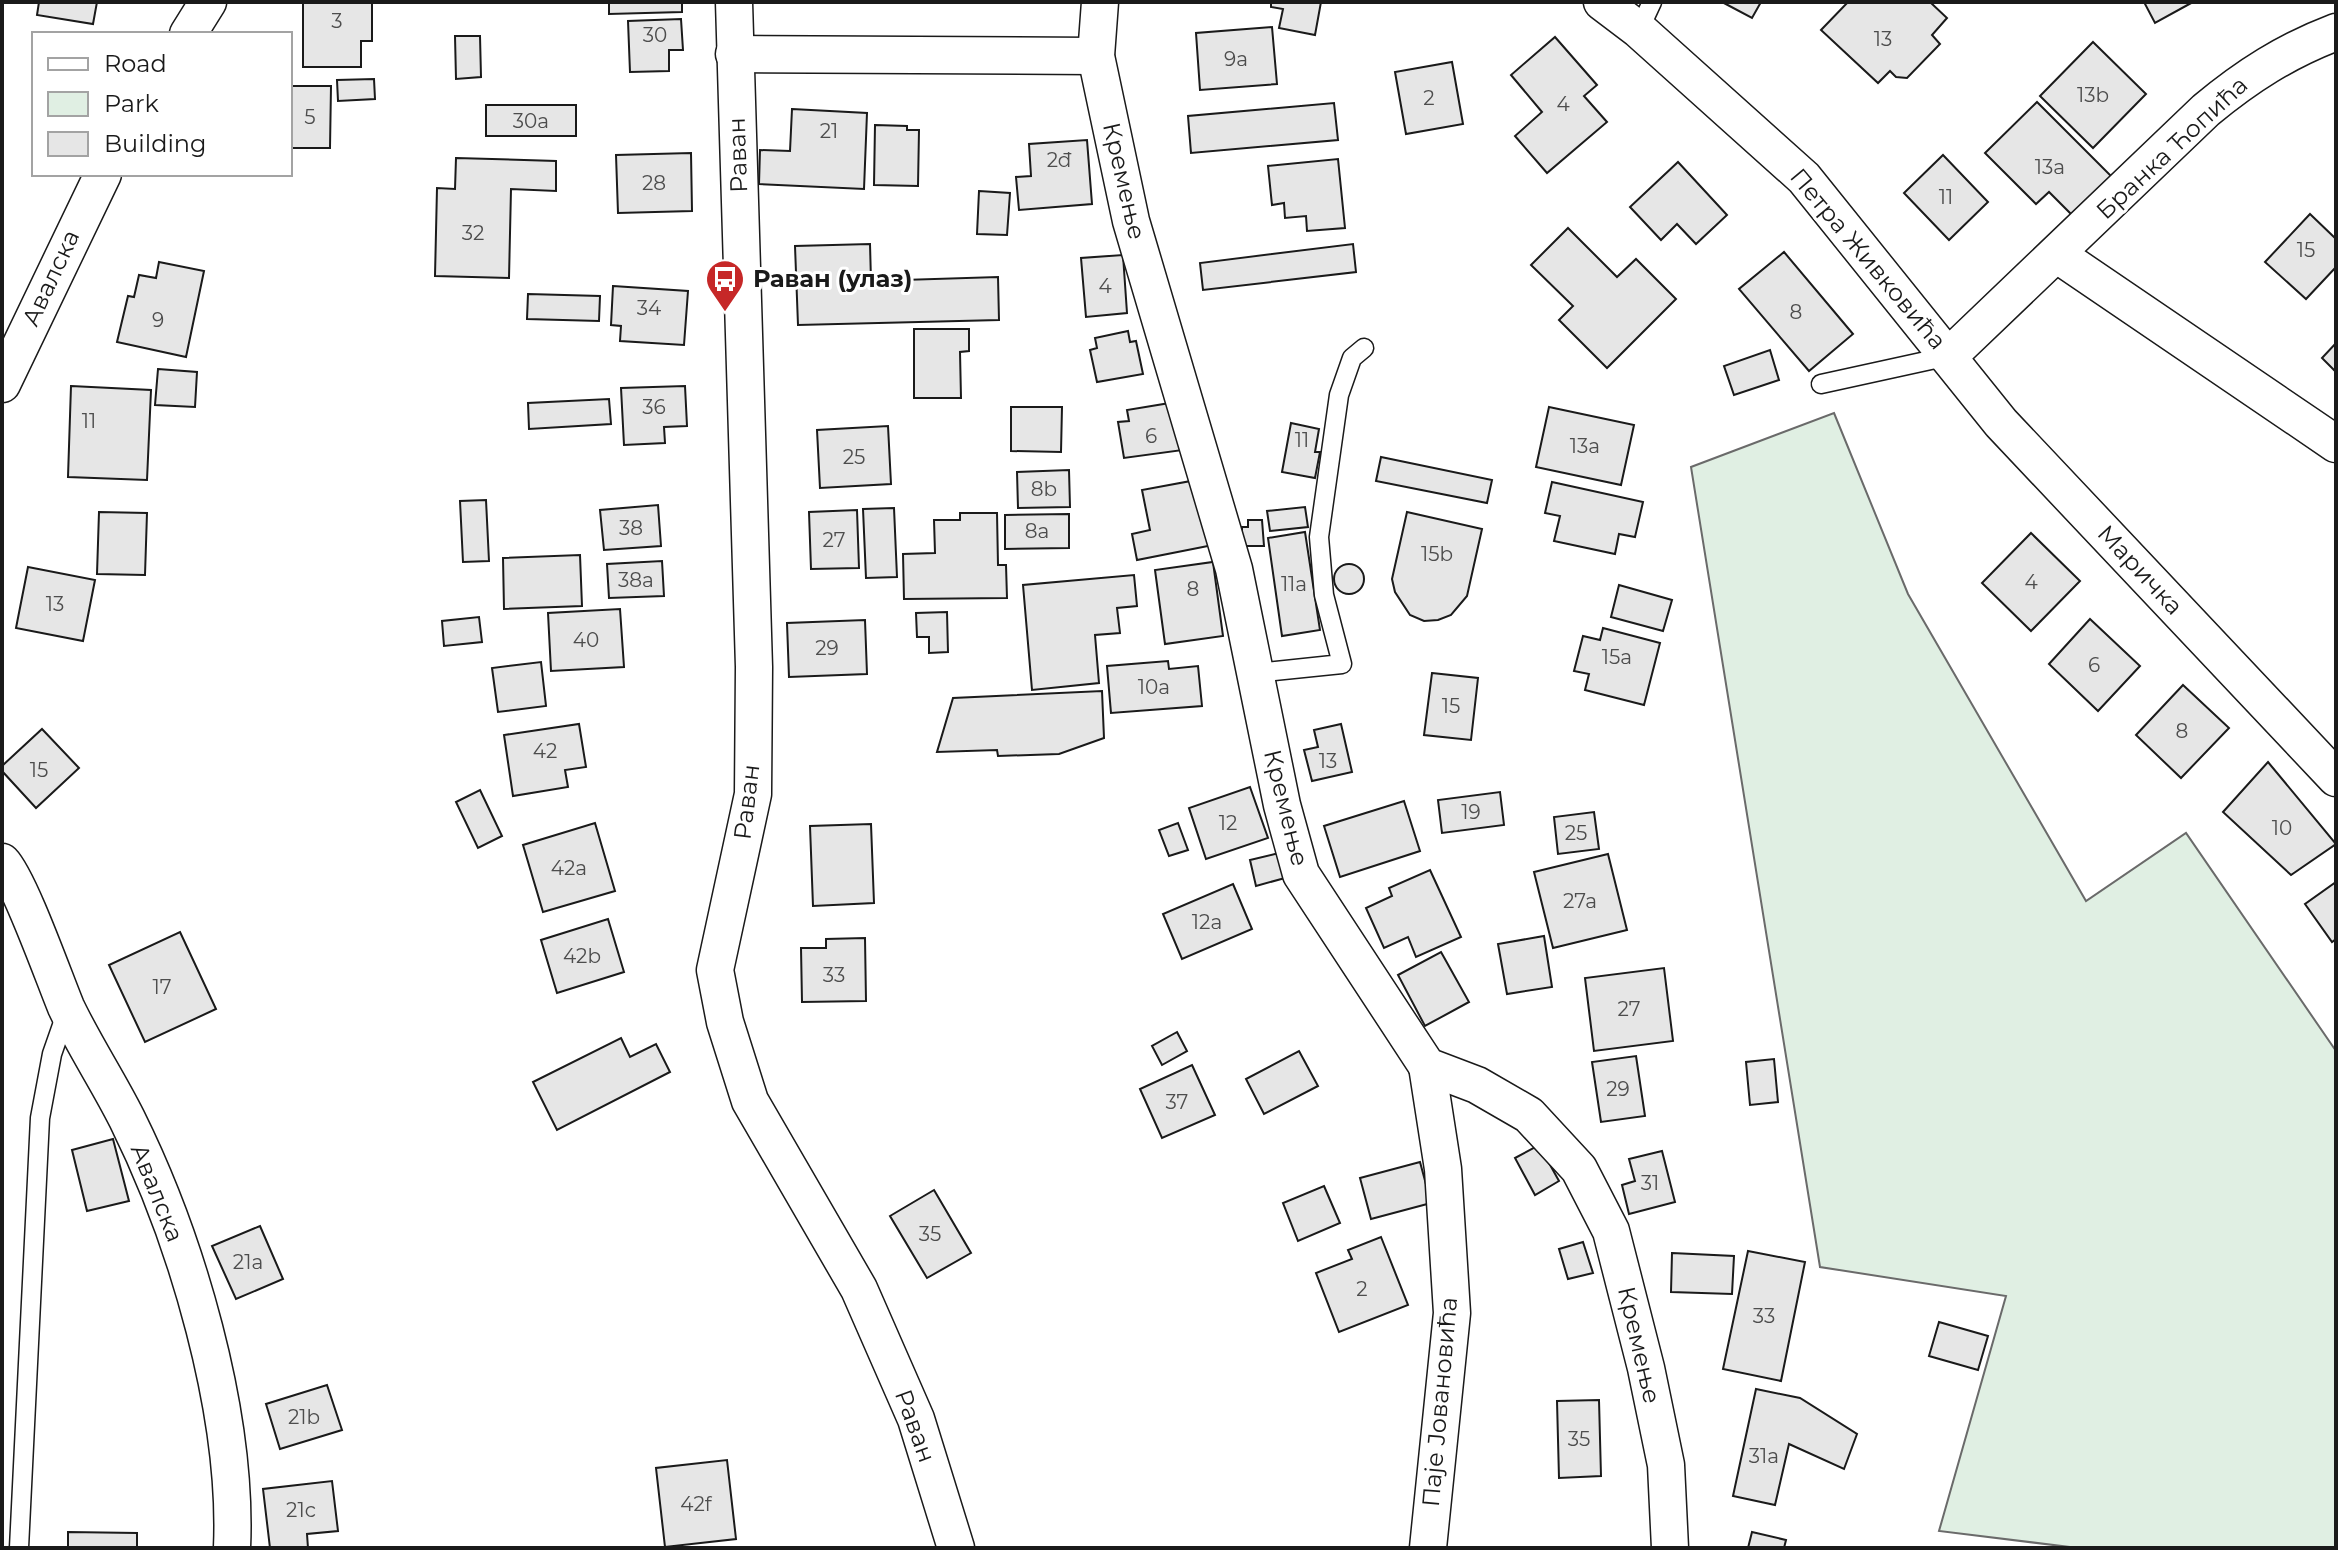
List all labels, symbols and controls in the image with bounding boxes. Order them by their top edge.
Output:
house number: 3 [331,9,343,33]
house number: 30 [643,23,667,47]
house number: 13 [1874,27,1892,51]
legend [32,32,292,176]
house number: 9a [1224,47,1248,71]
text: Road [104,49,167,78]
street label: Бранка Ћопића [2090,70,2253,225]
house number: 13b [2077,83,2109,107]
house number: 2 [1423,86,1435,110]
text: Park [104,89,159,118]
house number: 4 [1556,92,1570,116]
house number: 5 [304,105,316,129]
house number: 30a [513,109,549,133]
street label: Раван [722,117,753,193]
house number: 21 [820,119,838,143]
street label: Кремење [1097,120,1152,242]
text: Building [104,129,207,158]
house number: 2đ [1047,148,1072,172]
house number: 13a [2035,155,2065,179]
street label: Петра Живковића [1784,162,1953,355]
house number: 28 [642,171,666,195]
house number: 11 [1939,185,1953,209]
house number: 32 [462,221,484,245]
street label: Авалска [16,225,85,331]
house number: 15 [2297,238,2315,262]
bus stop icon: Раван (улаз) [704,258,746,313]
place label: Раван (улаз) [753,264,912,293]
house number: 4 [1098,274,1112,298]
house number: 34 [637,296,661,320]
house number: 8 [1790,300,1802,324]
house number: 9 [152,308,164,332]
house number: 36 [642,395,666,419]
house number: 11 [82,409,96,433]
house number: 6 [1145,424,1157,448]
house number: 11 [1295,428,1309,452]
house number: 13a [1570,434,1600,458]
house number: 25 [843,445,865,469]
house number: 8b [1031,477,1057,501]
house number: 38 [619,516,643,540]
house number: 8a [1025,519,1049,543]
street label: Маричка [2092,519,2189,621]
house number: 27 [822,528,846,552]
house number: 15b [1421,542,1453,566]
house number: 38a [618,568,654,592]
house number: 4 [2024,570,2038,594]
house number: 11a [1281,572,1307,596]
house number: 8 [1187,577,1199,601]
house number: 13 [46,592,64,616]
house number: 40 [573,628,599,652]
house number: 29 [815,636,839,660]
house number: 15a [1602,645,1632,669]
house number: 6 [2088,653,2100,677]
house number: 10a [1138,675,1170,699]
house number: 15 [1442,694,1460,718]
house number: 8 [2176,719,2188,743]
house number: 42 [533,739,557,763]
street label: Кремење [1258,747,1315,869]
house number: 13 [1319,749,1337,773]
house number: 15 [30,758,48,782]
street label: Раван [728,763,765,841]
house number: 19 [1461,800,1481,824]
house number: 12 [1219,811,1237,835]
house number: 10 [2272,816,2292,840]
house number: 25 [1565,821,1587,845]
house number: 42a [551,856,587,880]
house number: 27a [1563,889,1597,913]
house number: 12a [1192,910,1222,934]
house number: 42b [563,944,601,968]
house number: 33 [823,963,845,987]
house number: 17 [153,975,172,999]
house number: 27 [1617,997,1641,1021]
house number: 29 [1606,1077,1630,1101]
house number: 37 [1166,1090,1188,1114]
street label: Авалска [125,1140,190,1246]
house number: 31 [1641,1171,1659,1195]
house number: 35 [919,1222,941,1246]
house number: 21a [233,1250,263,1274]
house number: 2 [1356,1277,1368,1301]
street label: Кремење [1612,1284,1667,1406]
street label: Паје Јовановића [1416,1296,1463,1508]
house number: 33 [1753,1304,1775,1328]
street label: Раван [889,1385,942,1466]
house number: 21b [288,1405,320,1429]
house number: 35 [1568,1427,1590,1451]
house number: 31a [1749,1444,1779,1468]
house number: 42f [680,1492,713,1516]
house number: 21c [286,1498,316,1522]

